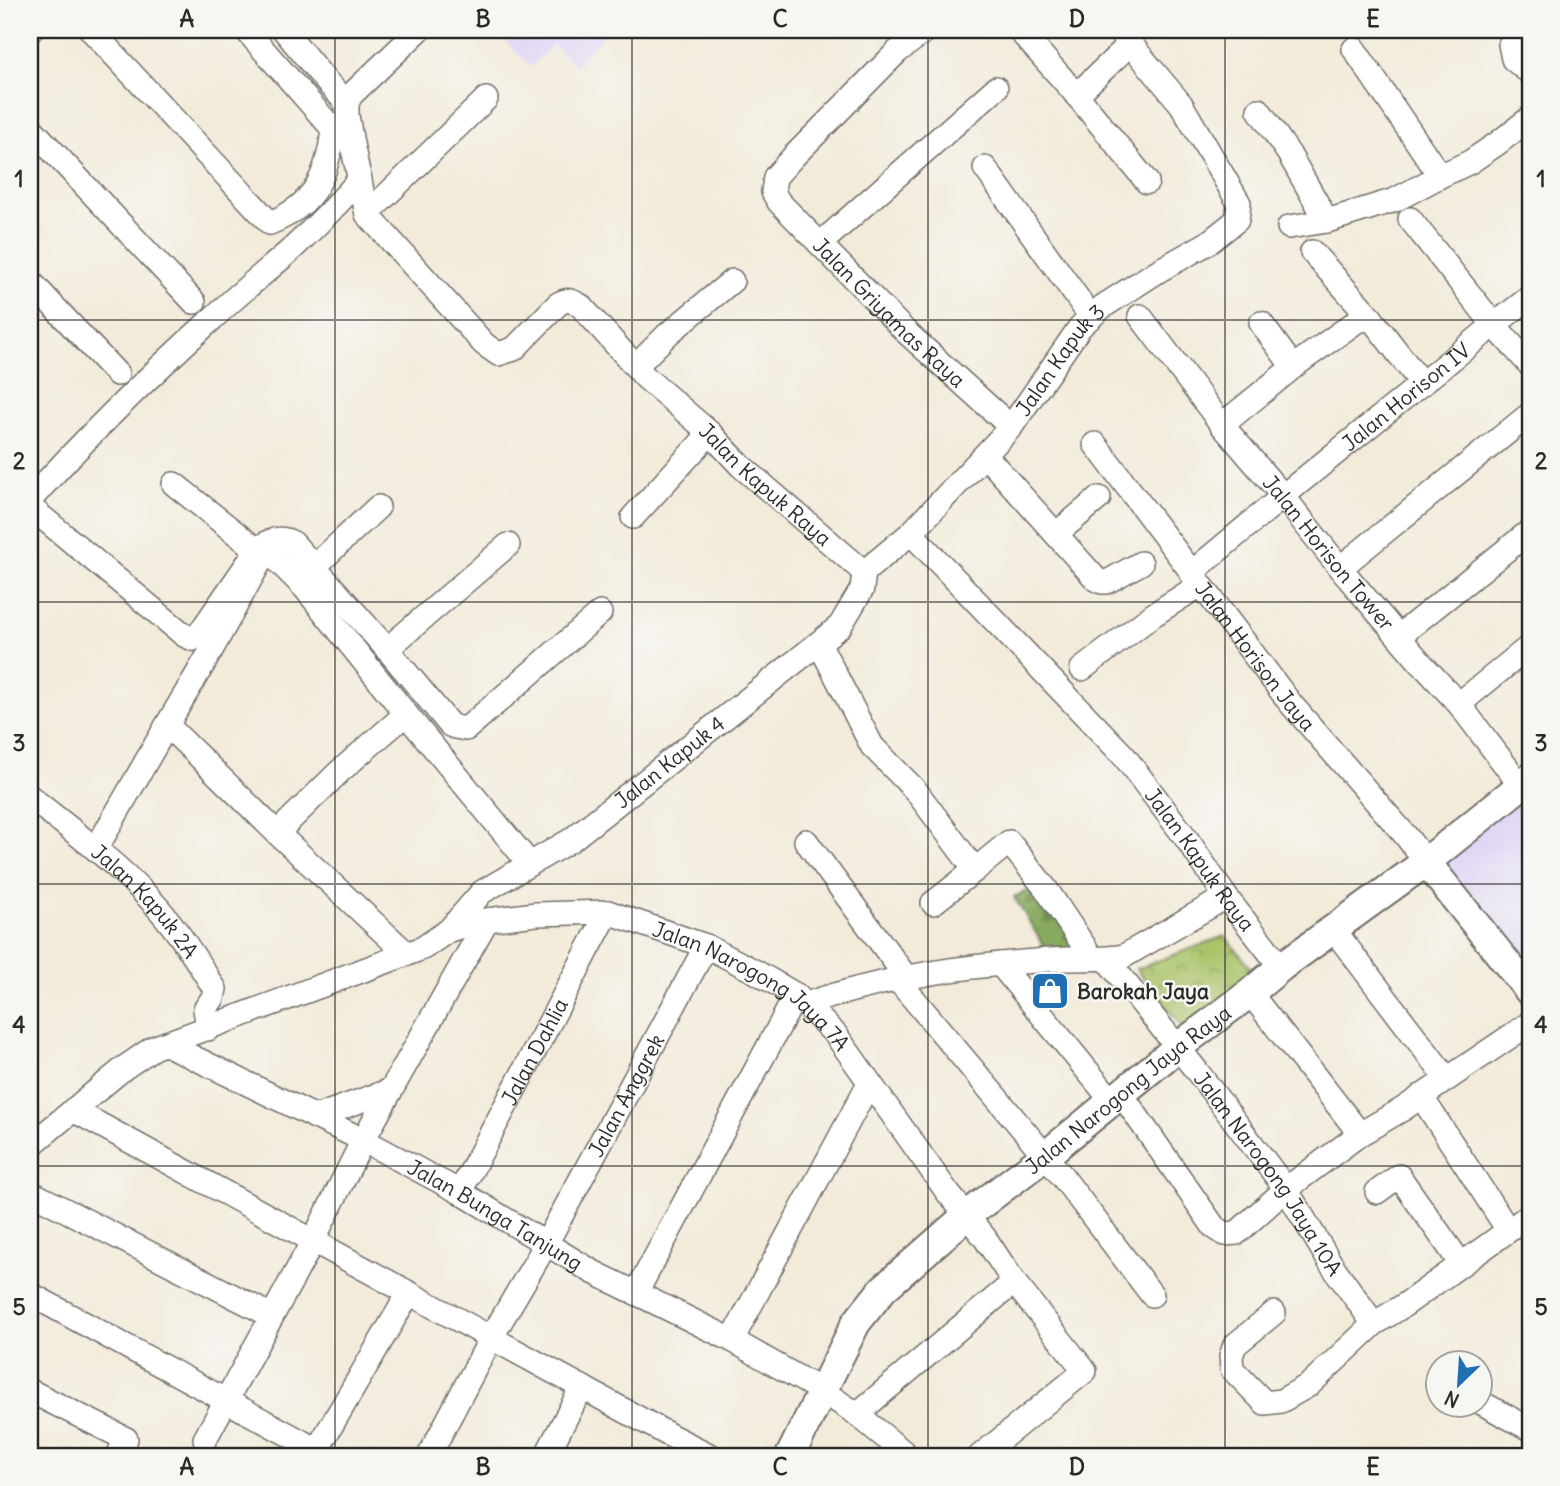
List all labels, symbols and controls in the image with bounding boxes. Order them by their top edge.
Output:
text: A [180,4,195,33]
text: B [475,4,491,33]
text: C [772,4,788,33]
text: D [1069,4,1085,33]
text: E [1366,4,1380,33]
text: 1 [14,164,24,193]
text: 1 [1536,164,1546,193]
street label: Jalan Griyamas Raya [808,232,971,393]
street label: Jalan Kapuk 3 [1009,298,1110,421]
street label: Jalan Horison IV [1336,336,1475,457]
street label: Jalan Kapuk Raya [694,416,837,552]
text: 2 [13,446,26,475]
text: 2 [1535,446,1548,475]
street label: Jalan Horison Tower [1257,469,1401,636]
street label: Jalan Horison Jaya [1190,576,1322,736]
street label: Jalan Kapuk 4 [609,710,730,814]
text: 3 [12,728,26,757]
text: 3 [1534,728,1548,757]
street label: Jalan Kapuk Raya [1139,782,1261,936]
street label: Jalan Kapuk 2A [86,838,205,963]
street label: Jalan Narogong Jaya 7A [649,915,856,1056]
shop icon: Barokah Jaya [1029,970,1071,1012]
place label: Barokah Jaya [1077,978,1209,1005]
street label: Jalan Dahlia [495,993,574,1109]
street label: Jalan Narogong Jaya Raya [1020,999,1236,1180]
text: 4 [12,1010,26,1039]
text: 4 [1534,1010,1548,1039]
street label: Jalan Anggrek [582,1029,670,1161]
street label: Jalan Narogong Jaya 10A [1188,1066,1348,1281]
street label: Jalan Bunga Tanjung [403,1153,588,1276]
text: 5 [12,1292,26,1321]
text: 5 [1534,1292,1548,1321]
north arrow [1424,1350,1494,1420]
text: N [1441,1386,1463,1413]
text: A [180,1452,195,1481]
text: B [475,1452,491,1481]
text: C [772,1452,788,1481]
text: D [1069,1452,1085,1481]
text: E [1366,1452,1380,1481]

